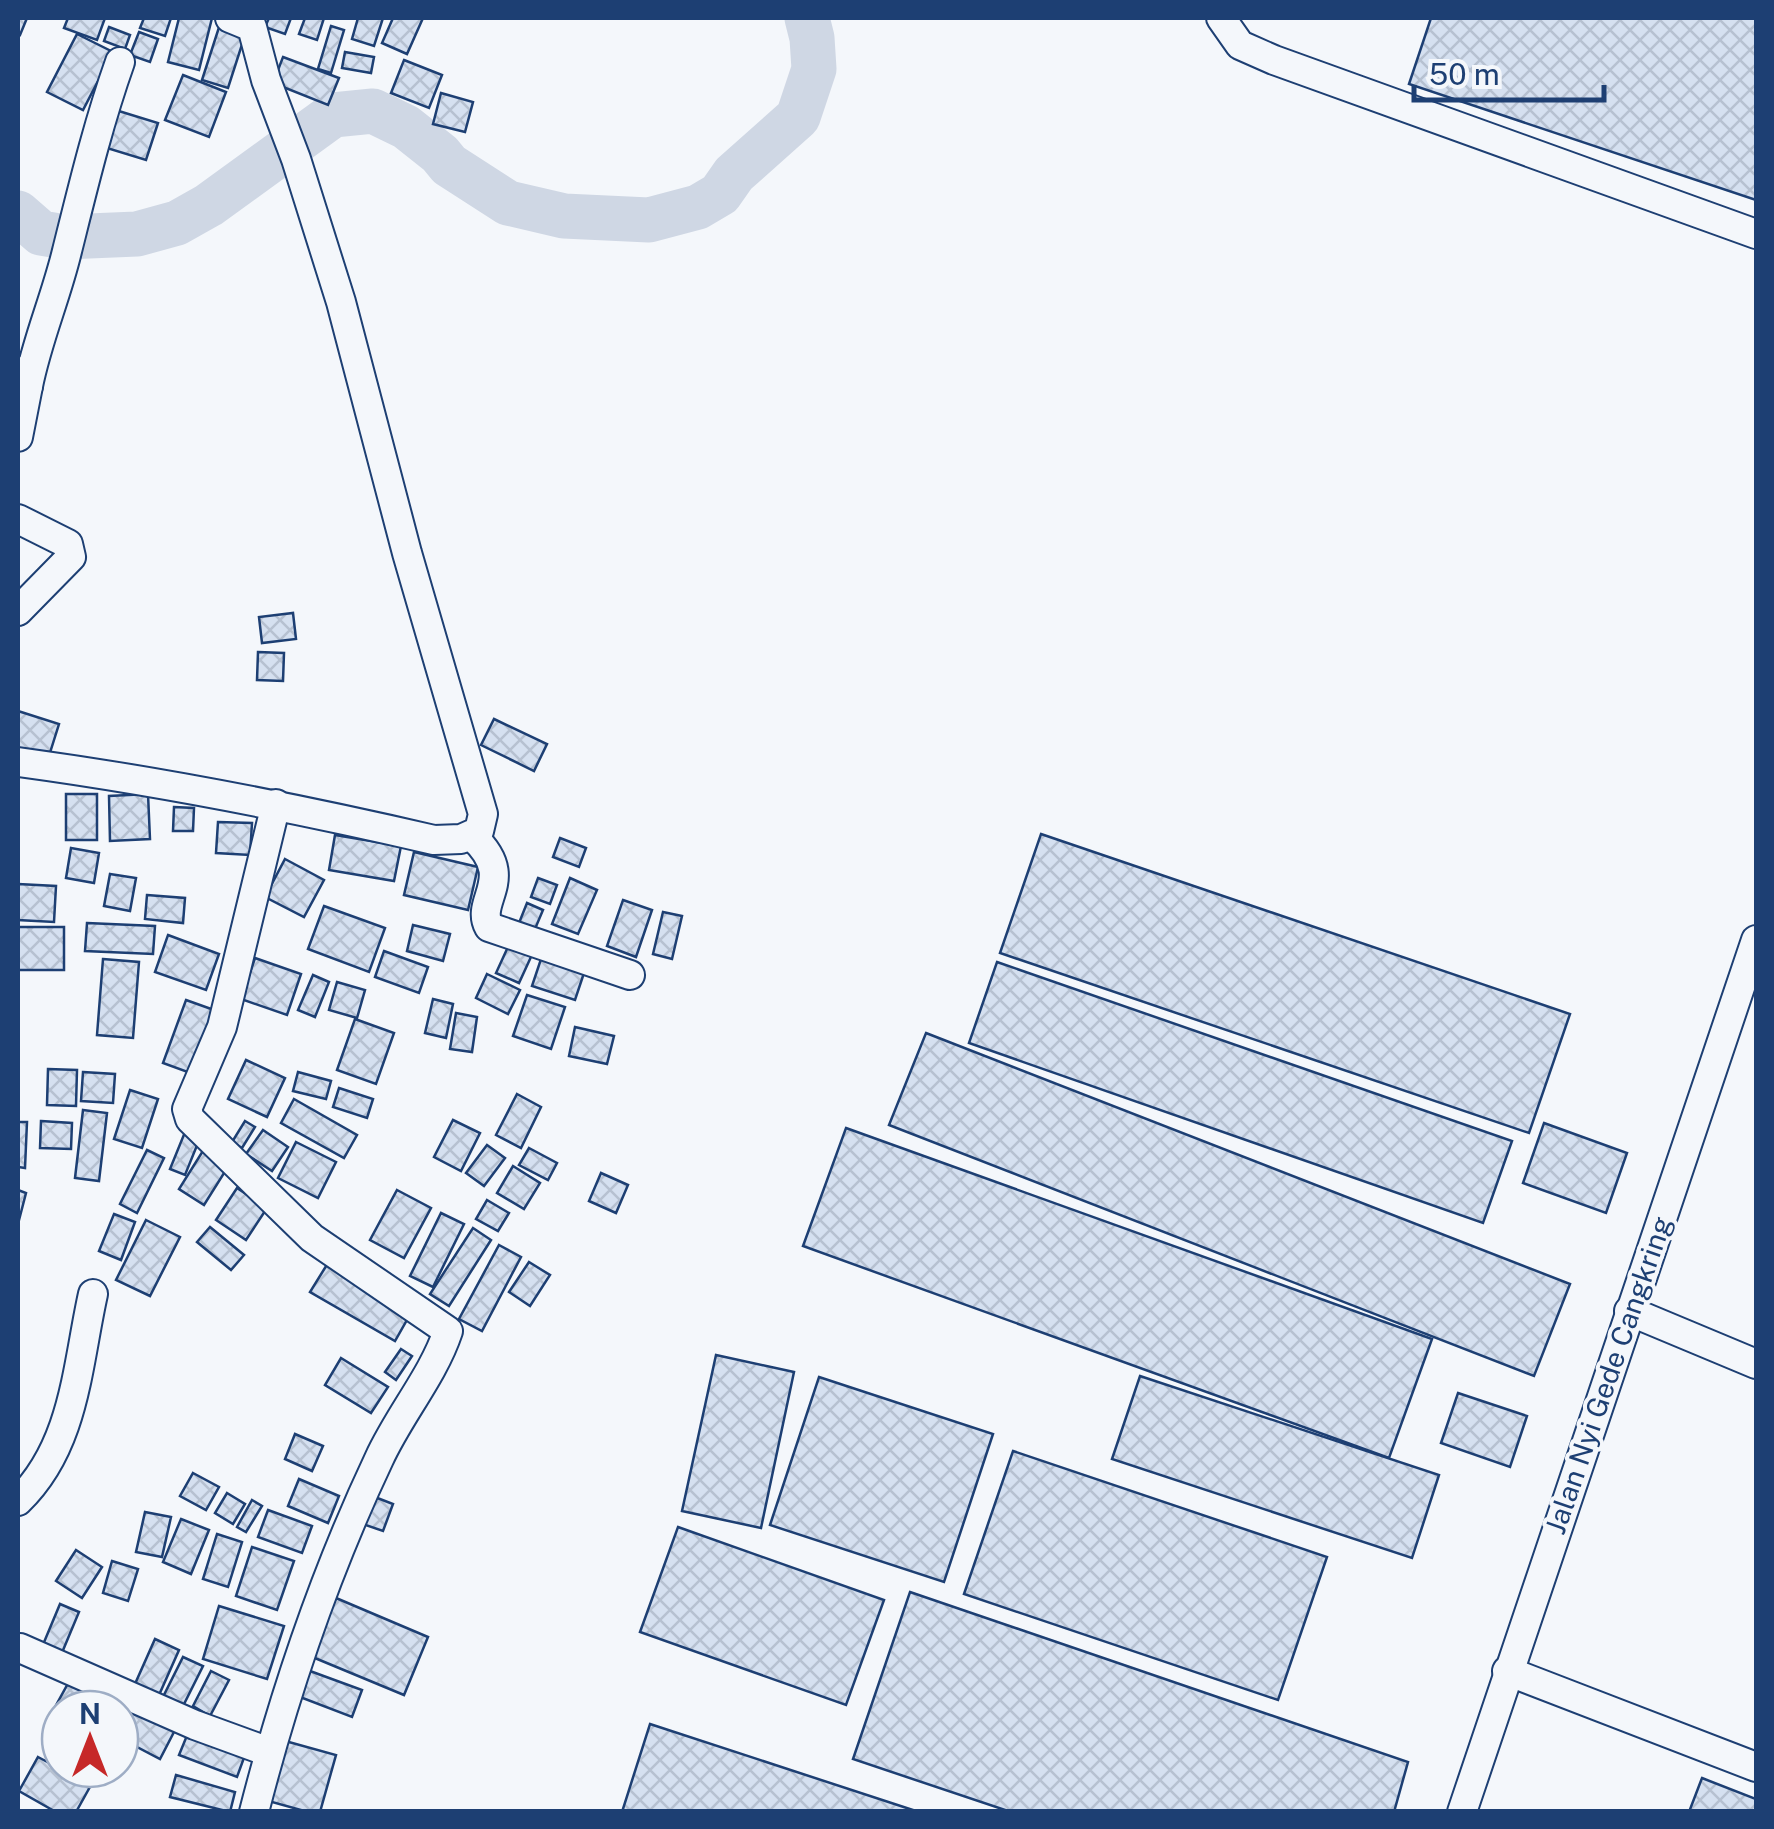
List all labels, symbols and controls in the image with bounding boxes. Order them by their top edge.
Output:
scale bar [1414,40,1604,102]
text: 50 m [1429,56,1500,92]
street label: Jalan Nyi Gede Cangkring [1538,1212,1678,1538]
north arrow [40,1689,140,1789]
text: N [79,1697,101,1730]

